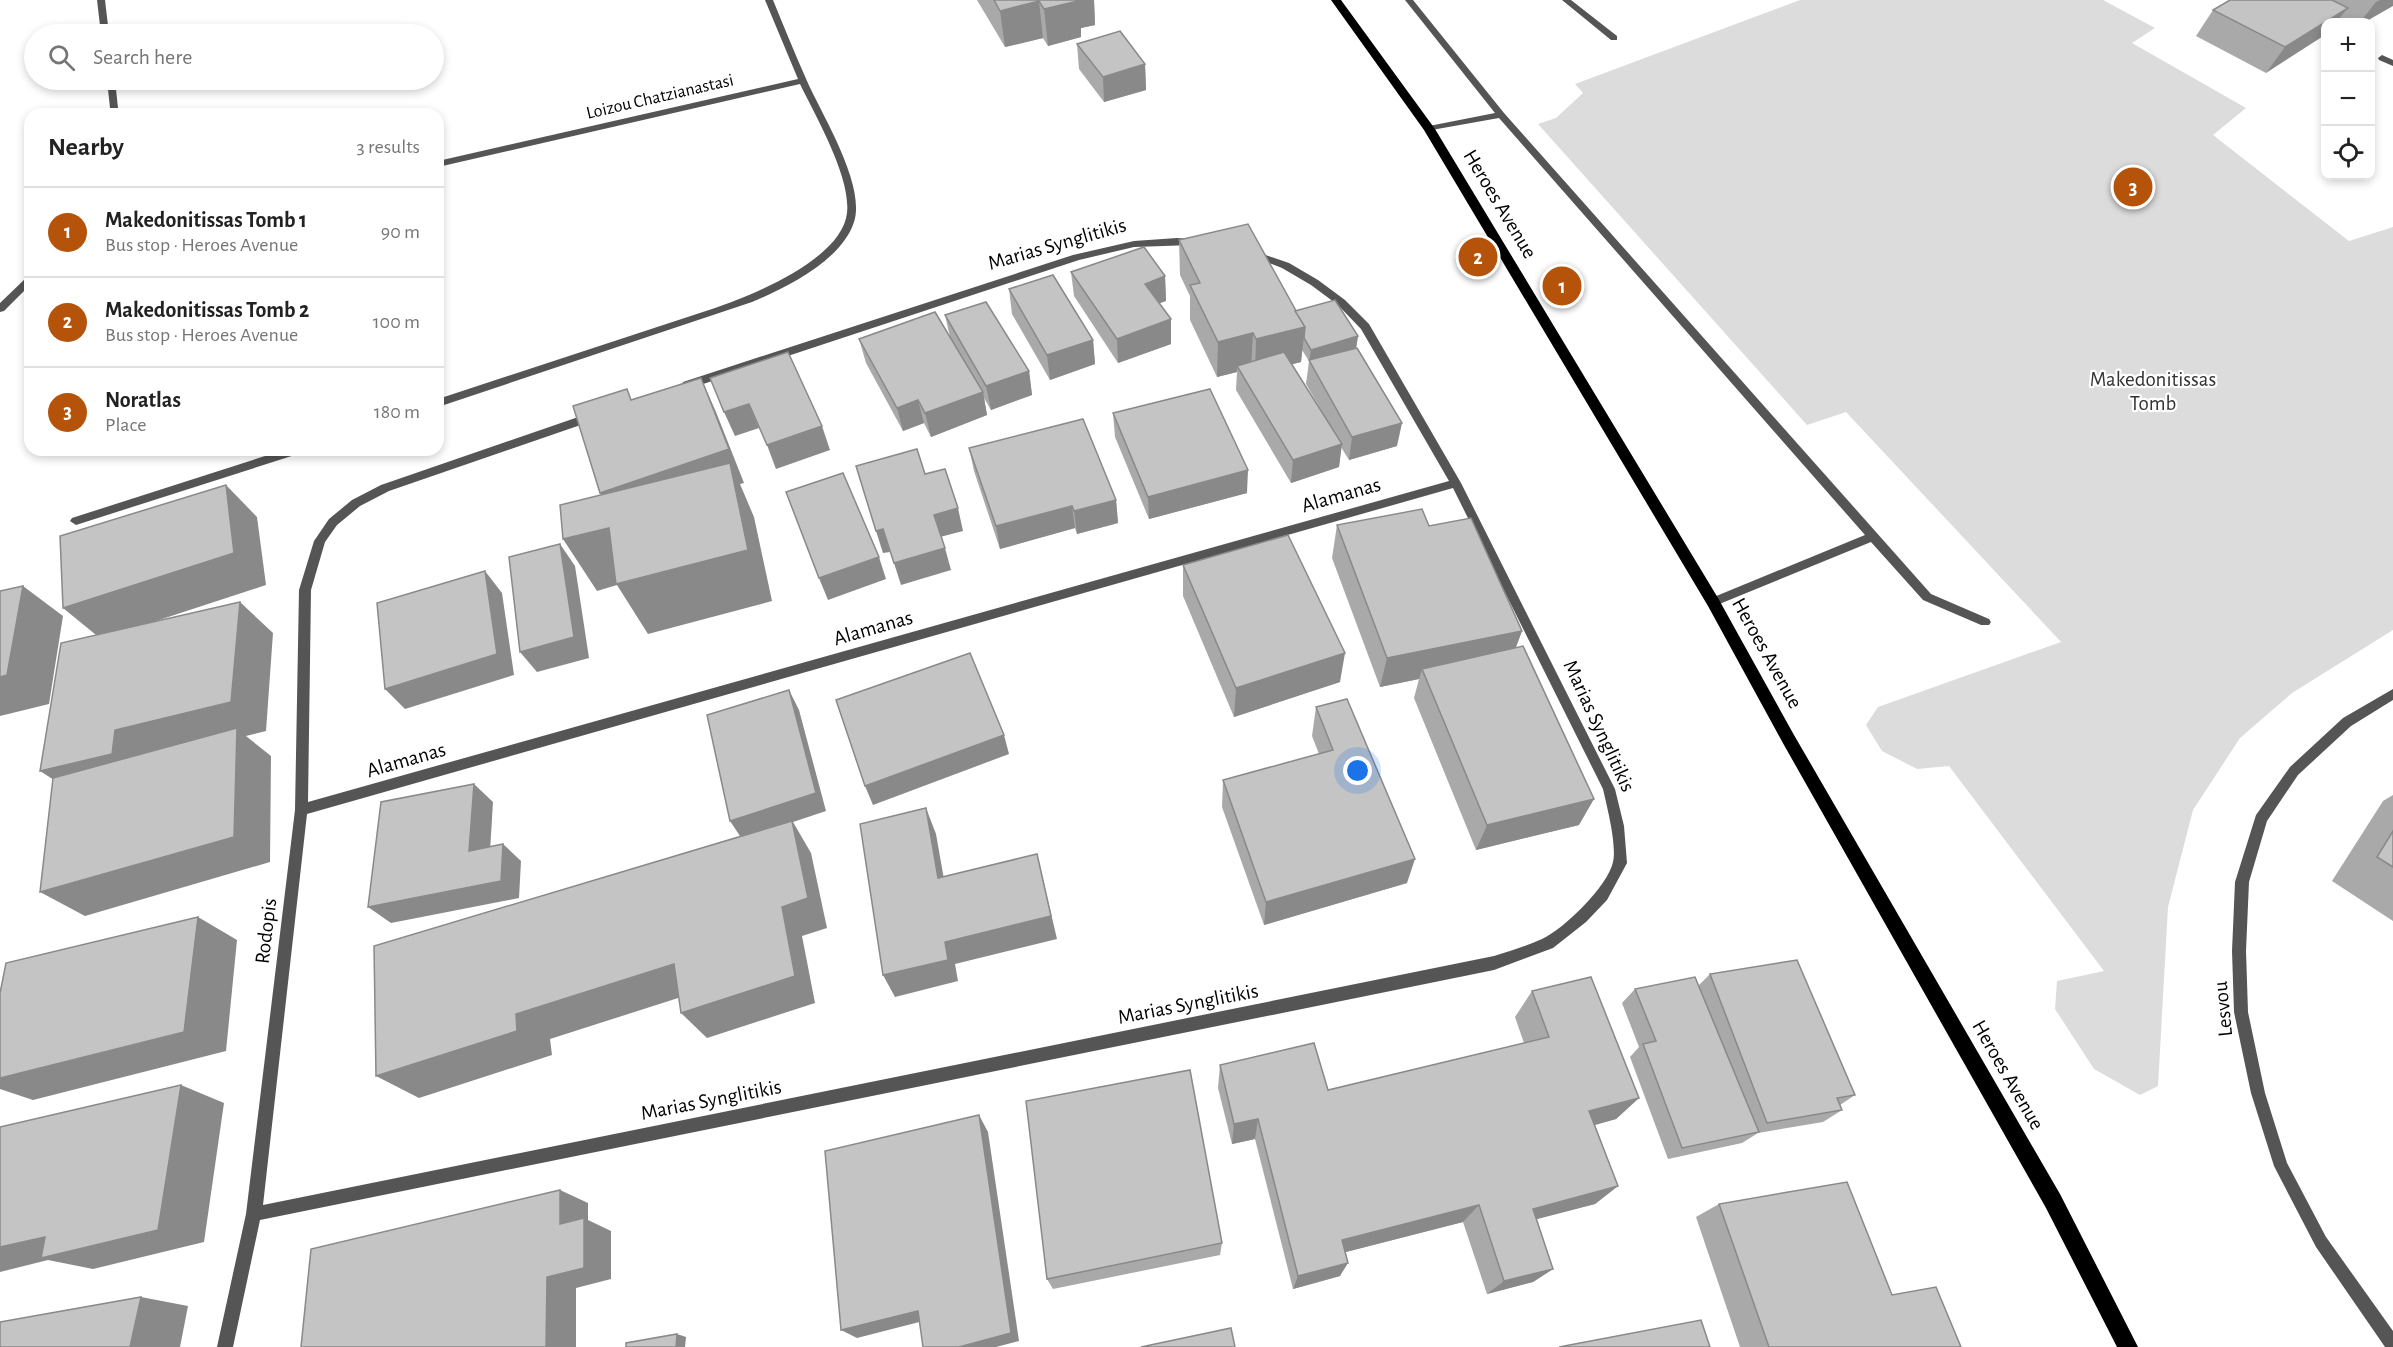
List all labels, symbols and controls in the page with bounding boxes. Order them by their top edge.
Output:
map controls [2321,18,2375,180]
button: + [2321,18,2375,72]
search box [24,24,444,90]
icon: search [45,41,78,74]
text: Search here [93,46,192,68]
street label: Loizou Chatzianastasi [585,71,735,123]
button: − [2321,72,2375,126]
button: locate [2321,126,2375,180]
text: Nearby [48,134,124,160]
text: 3 results [356,137,420,157]
street label: Heroes Avenue [1459,146,1541,262]
pin: 3 [2114,164,2152,210]
text: Makedonitissas Tomb 1 [105,209,307,231]
street label: Marias Synglitikis [986,214,1128,274]
text: 1 [64,222,71,242]
text: 90 m [381,222,420,242]
pin: 2 [1458,234,1498,280]
text: Bus stop · Heroes Avenue [105,235,298,255]
pin: 1 [1542,264,1582,308]
text: Makedonitissas Tomb 2 [105,299,309,321]
text: 2 [63,312,72,332]
text: 100 m [373,312,420,332]
text: Bus stop · Heroes Avenue [105,325,298,345]
park label: Makedonitissas Tomb [2090,369,2216,414]
text: Noratlas [105,389,181,411]
text: 3 [63,402,72,422]
text: 180 m [374,402,420,422]
text: Place [105,415,146,435]
street label: Alamanas [1299,474,1383,516]
street label: Heroes Avenue [1728,594,1806,712]
street label: Alamanas [831,607,915,649]
street label: Marias Synglitikis [1559,657,1639,795]
street label: Alamanas [364,739,448,781]
your location [1343,756,1372,785]
street label: Rodopis [252,897,280,965]
street label: Marias Synglitikis [1116,980,1260,1028]
street label: Lesvou [2210,980,2236,1038]
street label: Heroes Avenue [1968,1017,2048,1133]
street label: Marias Synglitikis [639,1076,783,1124]

